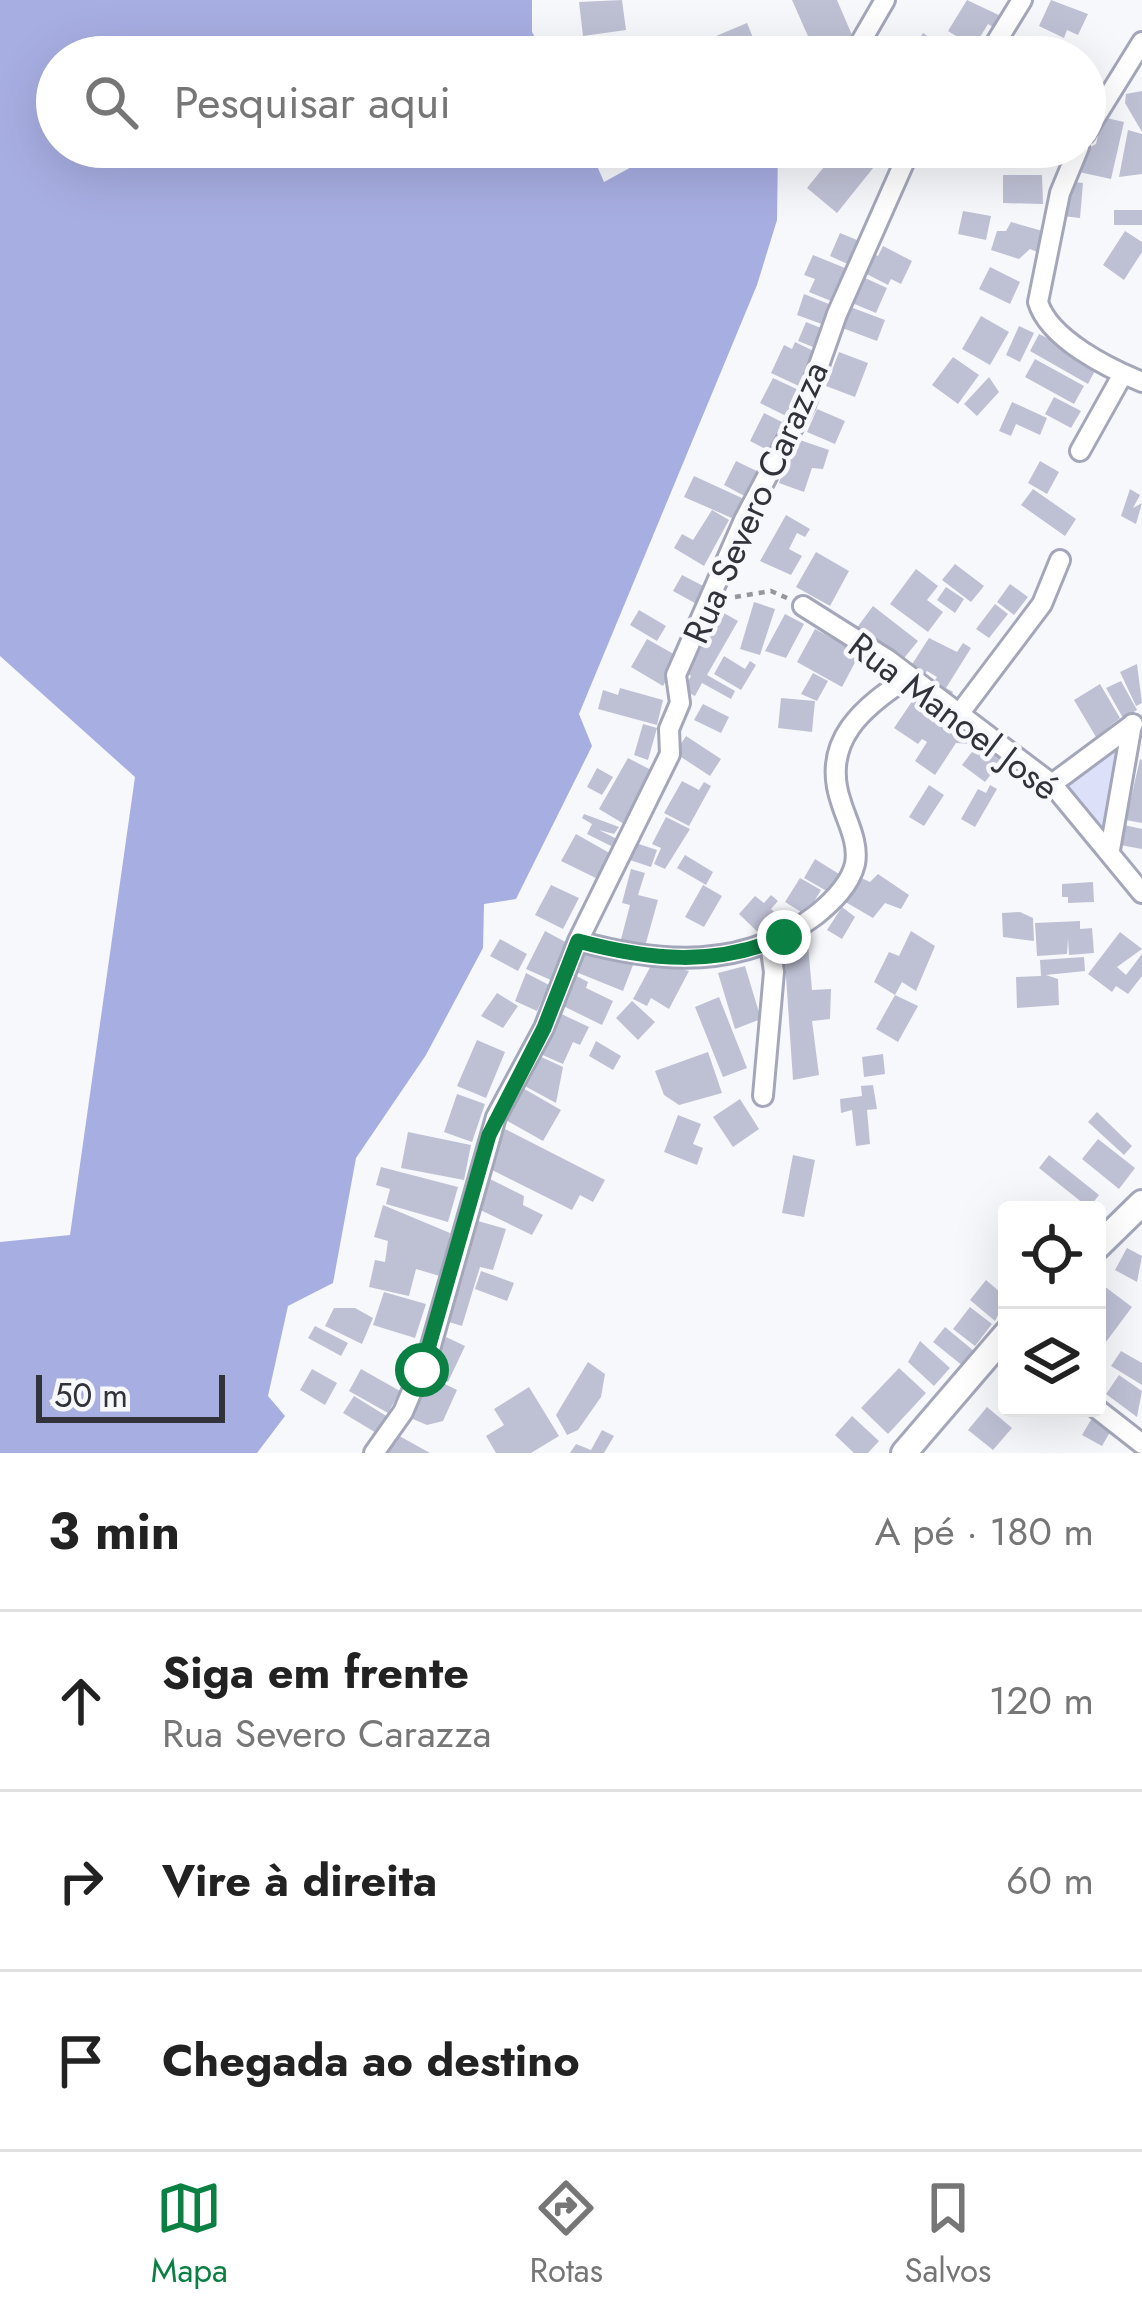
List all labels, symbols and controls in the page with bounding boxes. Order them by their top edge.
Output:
search box [36,36,1106,168]
icon: search [78,69,144,135]
text: Pesquisar aqui [174,70,451,135]
street label: Rua Severo Carazza [669,352,841,652]
street label: Rua Manoel José [838,620,1070,812]
route end [757,910,811,964]
map controls [998,1201,1106,1417]
button: locate [998,1201,1106,1309]
button: layers [998,1309,1106,1417]
route start [395,1343,449,1397]
scale bar [36,1369,225,1422]
text: 50 m [54,1372,128,1419]
text: 3 min [48,1494,180,1568]
text: A pé · 180 m [875,1503,1094,1560]
text: Siga em frente [162,1640,469,1705]
icon: ahead [48,1668,114,1734]
text: 120 m [989,1672,1094,1729]
text: Rua Severo Carazza [162,1705,492,1762]
icon: right [48,1848,114,1914]
text: Vire à direita [162,1848,437,1913]
text: 60 m [1006,1852,1094,1909]
icon: arrive [48,2028,114,2094]
text: Chegada ao destino [162,2028,580,2093]
tab: Mapa [151,2175,228,2294]
tab: Rotas [529,2175,603,2294]
tab: Salvos [904,2175,991,2294]

